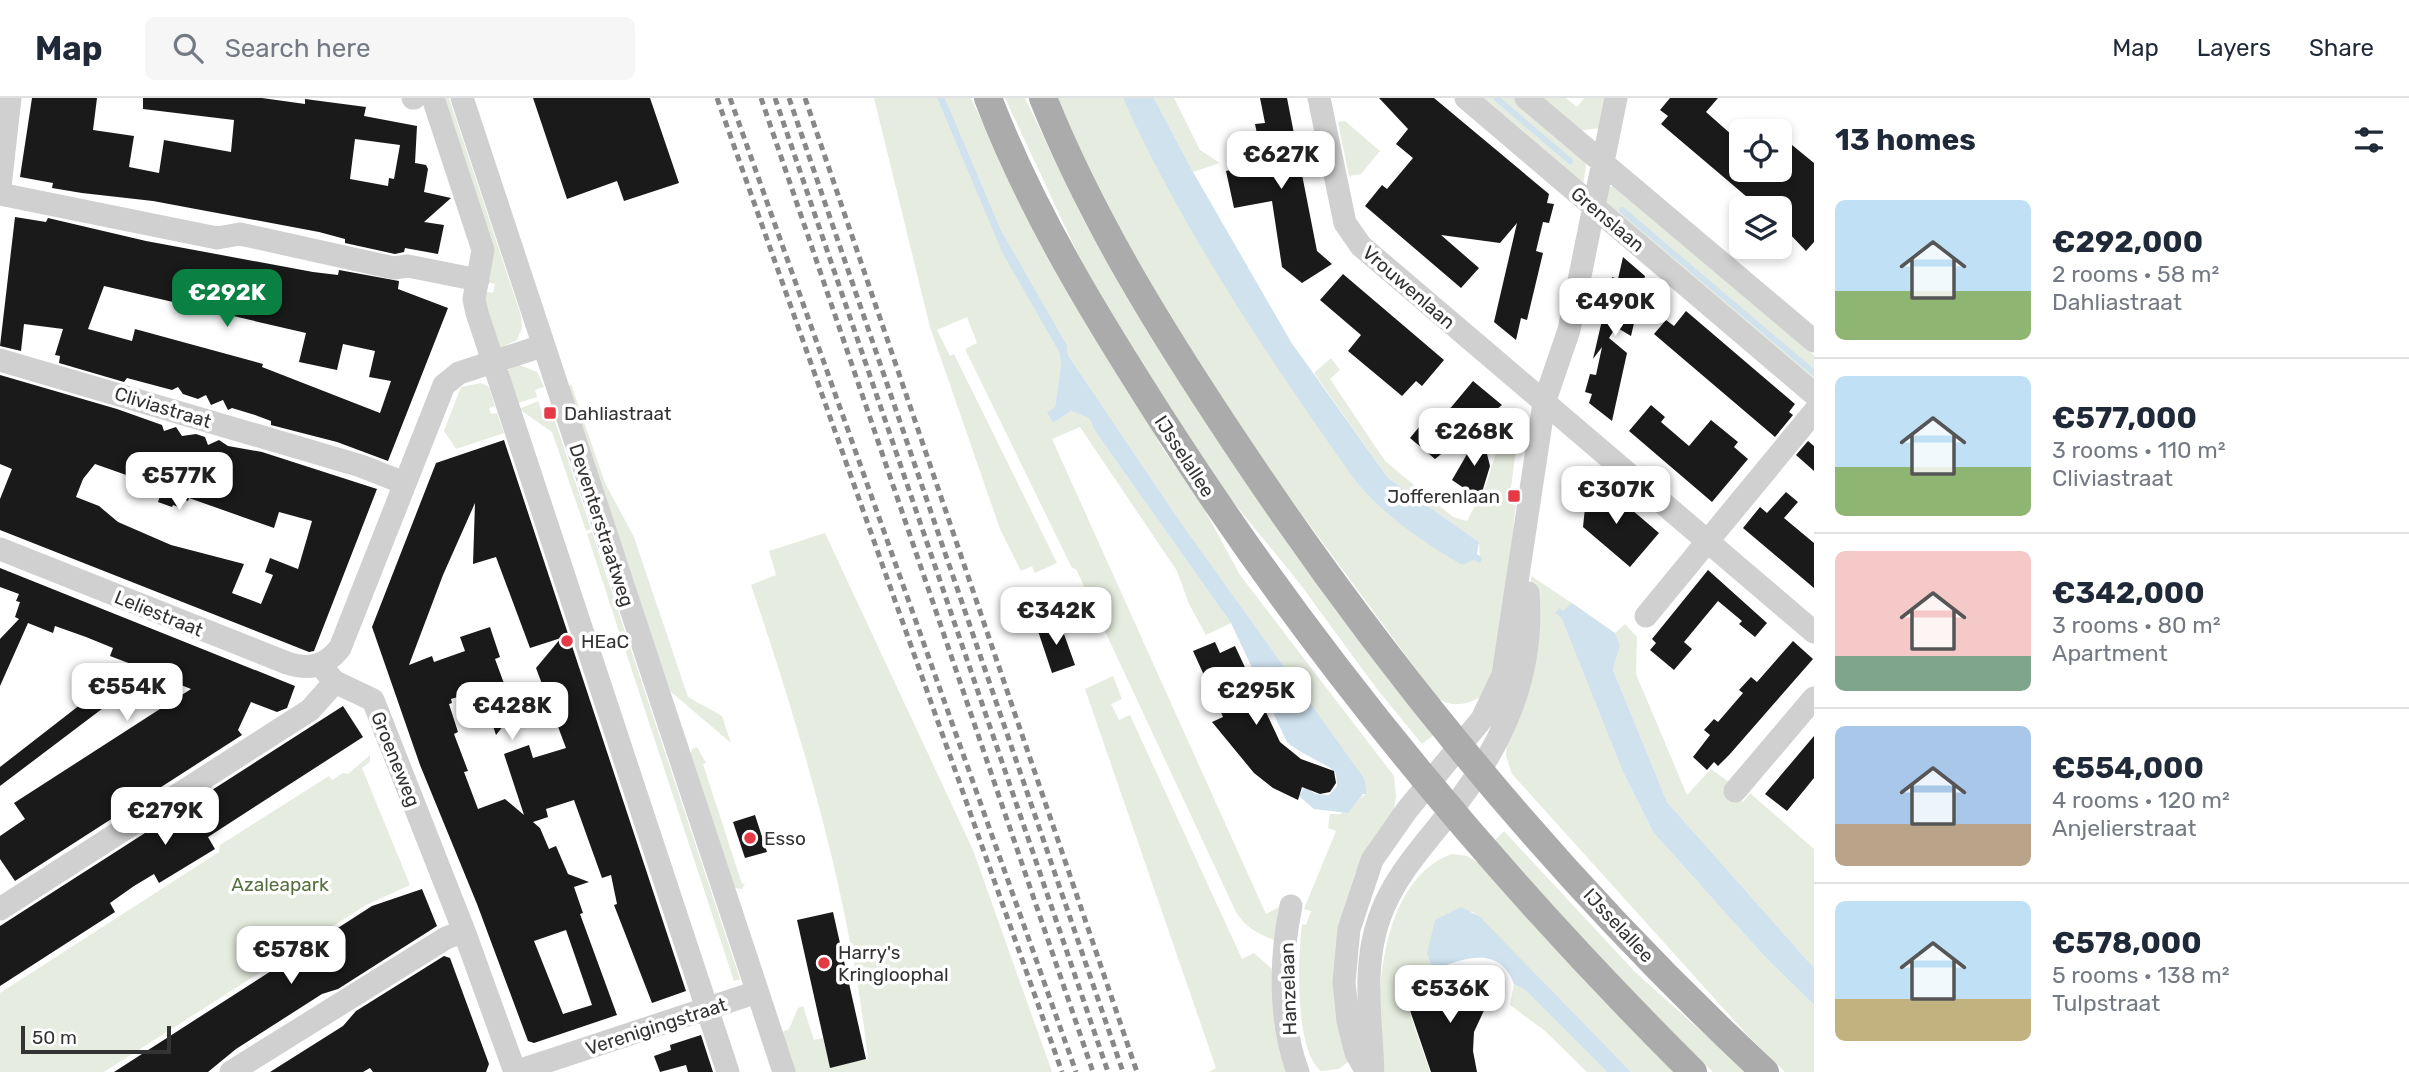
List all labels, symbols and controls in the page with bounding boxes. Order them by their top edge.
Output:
search box [145,17,635,80]
text: Map [35,29,103,68]
icon: search [169,29,207,67]
text: Search here [225,33,370,64]
text: Map [2112,34,2159,62]
text: Layers [2197,34,2271,62]
text: Share [2309,34,2374,62]
map controls [1729,119,1792,259]
button: locate [1729,119,1792,182]
icon: filters [2350,121,2388,159]
text: 13 homes [1835,122,1976,158]
pin: €627K [1232,132,1330,191]
text: €627K [1243,140,1319,168]
street label: Grenslaan [1566,182,1649,257]
button: layers [1729,196,1792,259]
text: €292,000 [2052,224,2203,260]
icon: home [1891,228,1975,312]
street label: Vrouwenlaan [1358,241,1460,334]
text: 2 rooms · 58 m² [2052,260,2219,288]
pin: €292K [178,270,276,329]
text: €292K [188,278,266,306]
pin: €490K [1566,278,1664,338]
text: €490K [1575,287,1655,315]
text: Dahliastraat [2052,288,2182,316]
street label: Cliviastraat [112,382,215,433]
text: €577,000 [2052,400,2197,436]
place label: Dahliastraat [564,402,672,425]
icon: home [1891,404,1975,488]
marker: Dahliastraat [542,405,558,421]
pin: €268K [1425,408,1523,468]
street label: IJsselallee [1150,411,1219,501]
text: €268K [1435,417,1513,445]
text: 3 rooms · 110 m² [2052,436,2226,464]
street label: Deventerstraatweg [564,441,639,610]
pin: €577K [130,452,228,512]
text: €577K [142,461,216,489]
text: Cliviastraat [2052,464,2173,492]
pin: €307K [1567,466,1665,526]
text: €307K [1577,475,1655,503]
place label: Jofferenlaan [1387,485,1500,508]
marker: Jofferenlaan [1506,488,1522,504]
text: €342,000 [2052,575,2205,611]
icon: home [1891,579,1975,663]
street label: Leliestraat [111,585,207,642]
pin: €342K [1007,588,1105,647]
text: €342K [1016,596,1096,624]
text: 3 rooms · 80 m² [2052,611,2221,639]
place label: HEaC [581,630,629,653]
marker: HEaC [559,633,575,649]
text: Apartment [2052,639,2168,667]
pin: €554K [78,664,176,723]
pin: €295K [1207,668,1305,727]
text: €554K [88,672,166,700]
text: €295K [1217,676,1295,704]
pin: €428K [463,682,561,742]
text: €428K [472,691,552,719]
street label: Groeneweg [366,708,425,810]
text: €554,000 [2052,750,2204,786]
icon: home [1891,754,1975,838]
text: 4 rooms · 120 m² [2052,786,2230,814]
pin: €279K [116,788,214,847]
text: €279K [127,796,203,824]
text: Anjelierstraat [2052,814,2196,842]
place label: Esso [764,827,806,850]
marker: Esso [742,830,758,846]
park label: Azaleapark [231,873,329,896]
street label: IJsselallee [1579,884,1659,967]
text: €578,000 [2052,925,2202,961]
pin: €578K [242,926,340,986]
icon: home [1891,929,1975,1013]
text: €578K [253,935,329,963]
place label: Harry's Kringloophal [838,941,949,986]
street label: Hanzelaan [1275,942,1302,1036]
marker: Harry's Kringloophal [816,955,832,971]
text: 5 rooms · 138 m² [2052,961,2229,989]
pin: €536K [1401,965,1499,1025]
text: €536K [1411,974,1489,1002]
text: Tulpstraat [2052,989,2160,1017]
street label: Verenigingstraat [583,993,730,1060]
scale bar [21,1023,172,1055]
text: 50 m [32,1026,77,1049]

